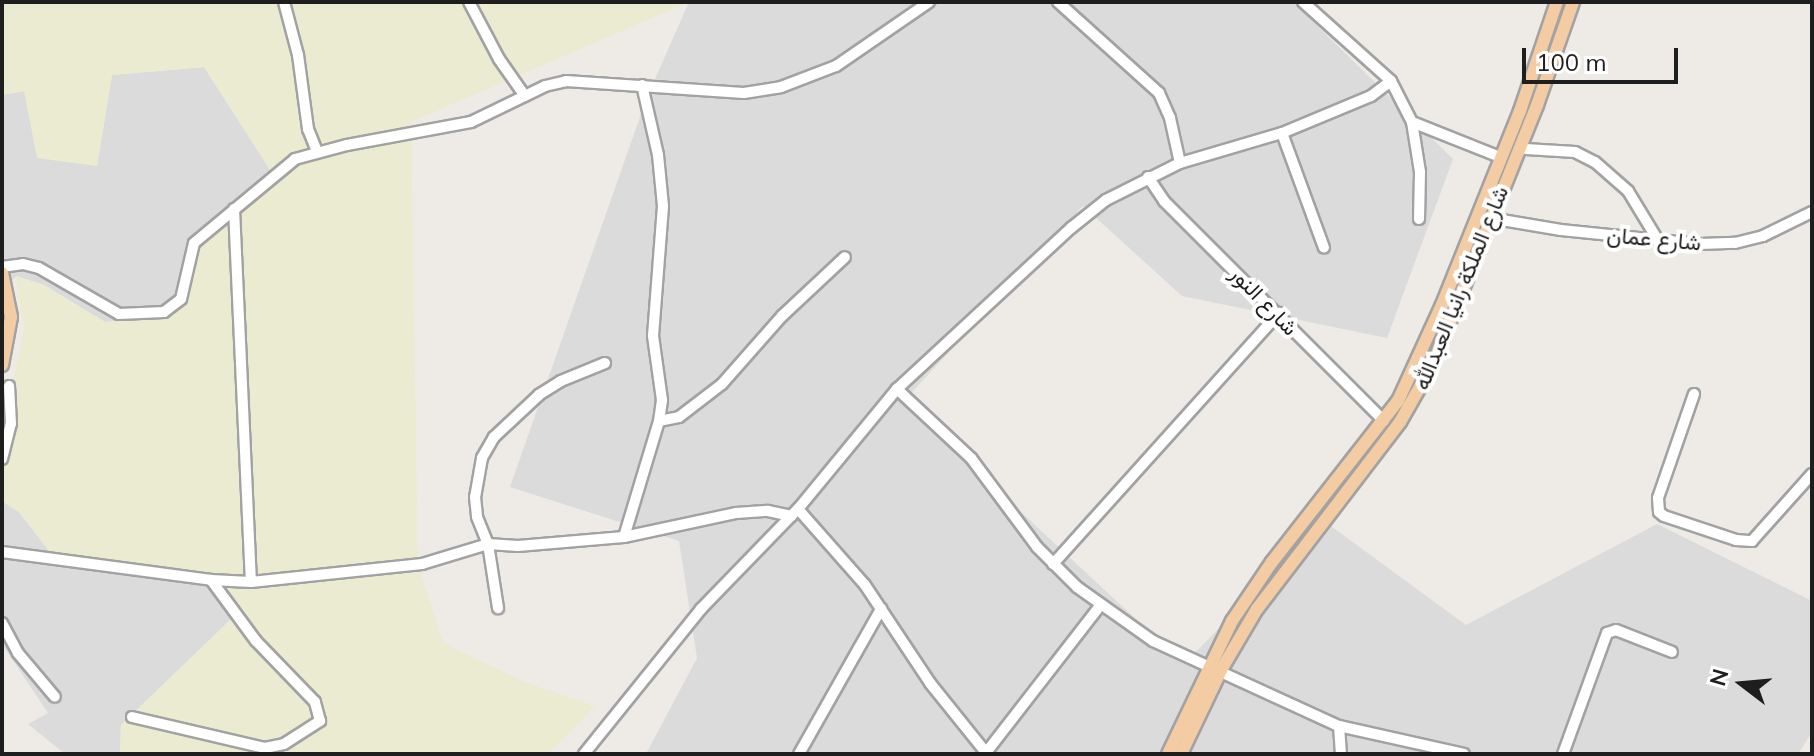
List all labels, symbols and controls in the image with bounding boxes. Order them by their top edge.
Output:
scale bar [1526,32,1682,82]
text: 100 m [1536,47,1607,77]
street label: شارع الملكة رانيا العبدالله [1408,182,1514,394]
street label: شارع عمان [1606,222,1702,256]
street label: شارع النور [1225,261,1303,341]
north arrow [1702,644,1782,724]
text: N [1703,666,1735,689]

